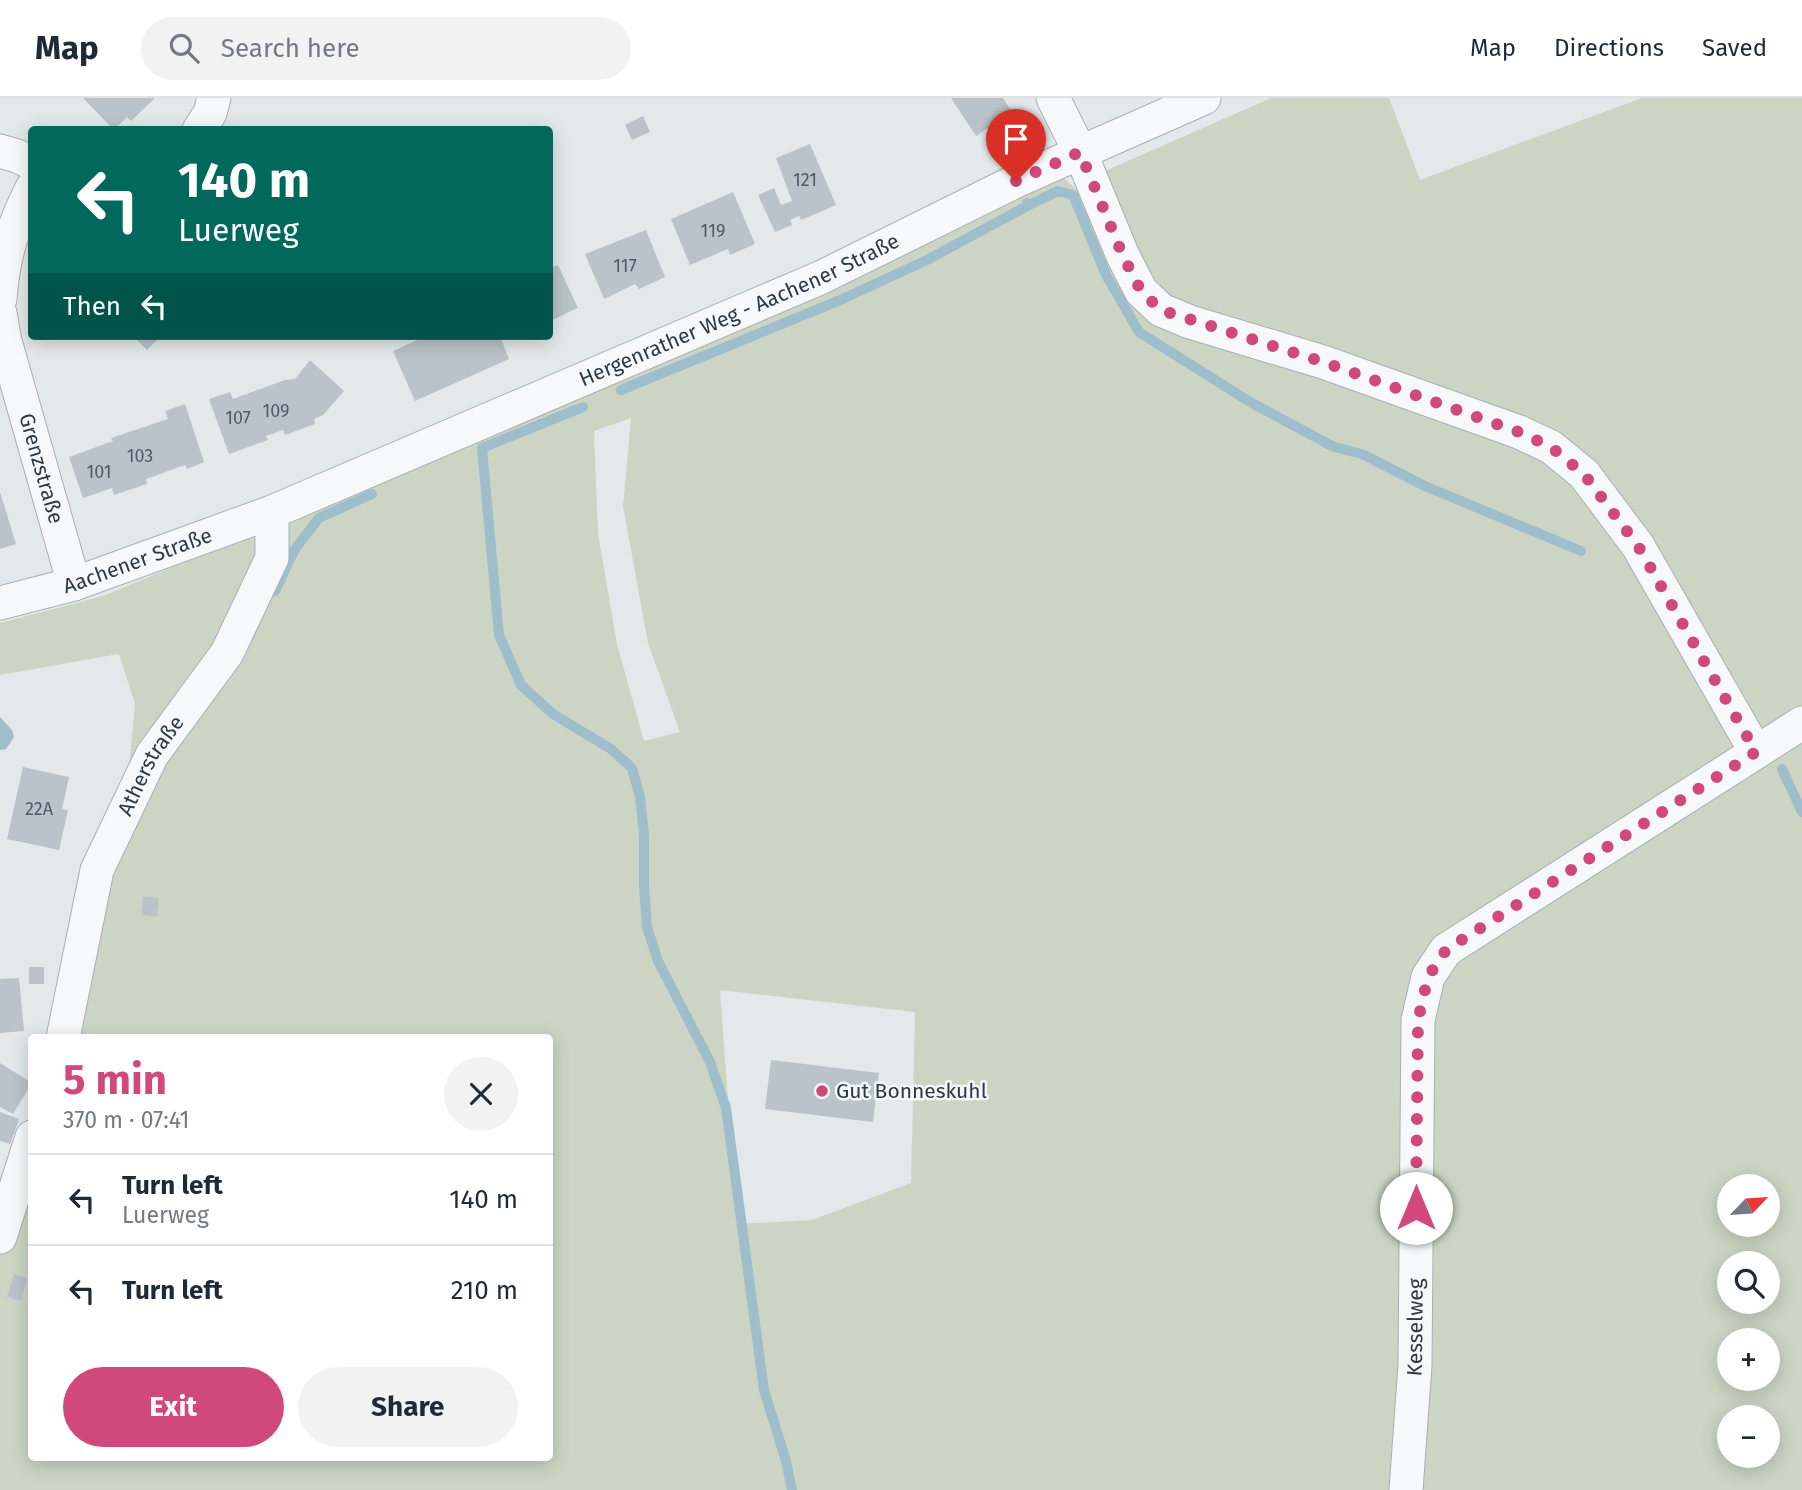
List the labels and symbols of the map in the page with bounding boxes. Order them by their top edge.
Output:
pin [986,109,1046,181]
house number: 121 [793,169,817,191]
house number: 119 [701,220,725,242]
street label: Hergenrather Weg - Aachener Straße [575,228,904,392]
house number: 117 [613,255,637,277]
house number: 109 [262,400,290,422]
house number: 107 [225,407,251,429]
street label: Grenzstraße [13,410,69,527]
house number: 103 [127,445,153,467]
house number: 101 [86,461,112,483]
street label: Aachener Straße [60,522,216,599]
street label: Atherstraße [112,710,190,820]
house number: 22A [25,798,54,820]
place label: Gut Bonneskuhl [836,1078,987,1104]
marker: Gut Bonneskuhl [814,1083,830,1099]
position arrow [1379,1171,1453,1245]
north arrow [1717,1174,1780,1237]
street label: Kesselweg [1401,1278,1429,1377]

